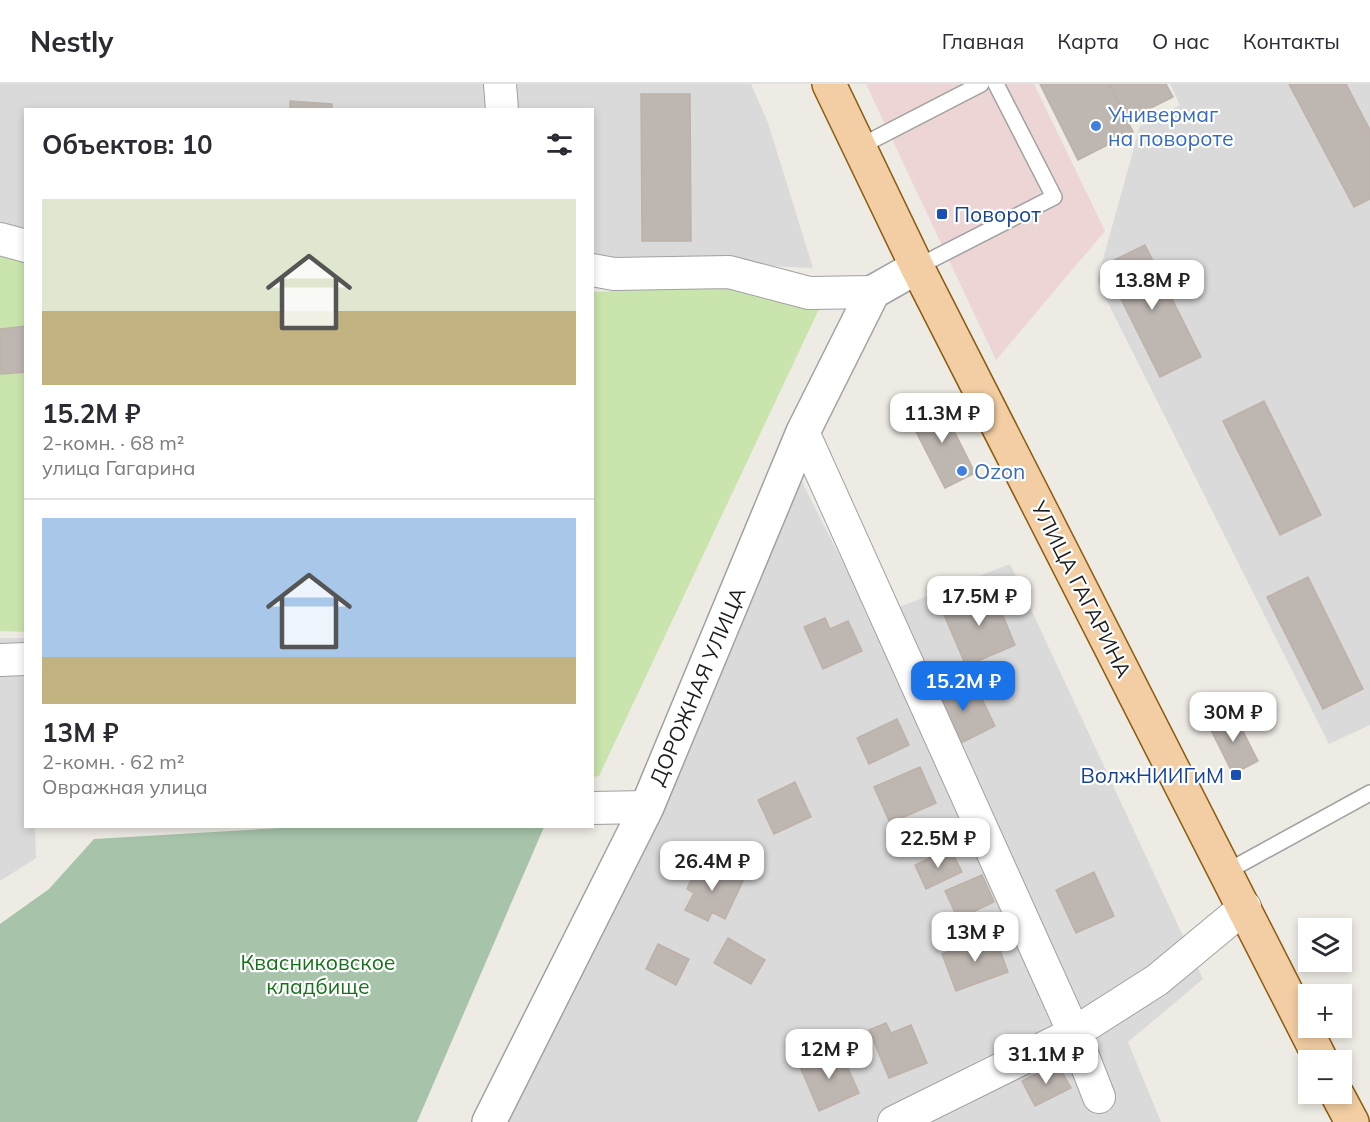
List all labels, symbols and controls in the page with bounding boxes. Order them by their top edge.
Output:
text: Nestly [30,24,114,59]
text: Главная [942,28,1024,54]
text: Карта [1057,28,1119,54]
text: О нас [1152,28,1210,54]
text: Контакты [1243,28,1340,54]
place label: Универмаг на повороте [1107,101,1234,151]
marker: Универмаг на повороте [1089,119,1103,133]
text: Объектов: 10 [42,128,213,161]
icon: filters [543,128,576,161]
place label: Поворот [954,201,1041,227]
marker: Поворот [935,207,949,221]
icon: home [255,238,363,346]
pin: 13.8M ₽ [1097,260,1207,311]
text: 13.8M ₽ [1114,267,1190,292]
pin: 11.3M ₽ [887,393,997,444]
text: 15.2M ₽ [42,397,141,430]
text: 11.3M ₽ [904,400,980,425]
text: 2-комн. · 68 m² [42,430,184,455]
text: улица Гагарина [42,455,195,480]
place label: Ozon [974,458,1025,484]
marker: Ozon [955,464,969,478]
street label: УЛИЦА ГАГАРИНА [1026,495,1138,682]
icon: home [255,557,363,665]
pin: 17.5M ₽ [924,576,1034,627]
street label: ДОРОЖНАЯ УЛИЦА [643,582,751,789]
text: 17.5M ₽ [941,583,1017,608]
pin: 15.2M ₽ [908,661,1018,712]
text: 15.2M ₽ [925,668,1001,693]
pin: 30M ₽ [1191,692,1275,743]
text: 30M ₽ [1204,699,1262,724]
text: 13M ₽ [42,716,119,749]
text: 2-комн. · 62 m² [42,749,184,774]
place label: ВолжНИИГиМ [1080,762,1224,788]
marker: ВолжНИИГиМ [1229,768,1243,782]
text: Овражная улица [42,774,208,799]
pin: 22.5M ₽ [883,818,993,869]
text: 22.5M ₽ [900,825,976,850]
pin: 26.4M ₽ [657,841,767,892]
text: 26.4M ₽ [674,848,750,873]
pin: 13M ₽ [933,912,1017,963]
map controls [1298,918,1352,1104]
button: layers [1298,918,1352,972]
text: 13M ₽ [946,919,1004,944]
park label: Квасниковское кладбище [241,949,395,999]
button: + [1298,984,1352,1038]
pin: 12M ₽ [787,1029,871,1080]
pin: 31.1M ₽ [991,1034,1101,1085]
text: 12M ₽ [800,1036,858,1061]
text: 31.1M ₽ [1008,1041,1084,1066]
button: − [1298,1050,1352,1104]

